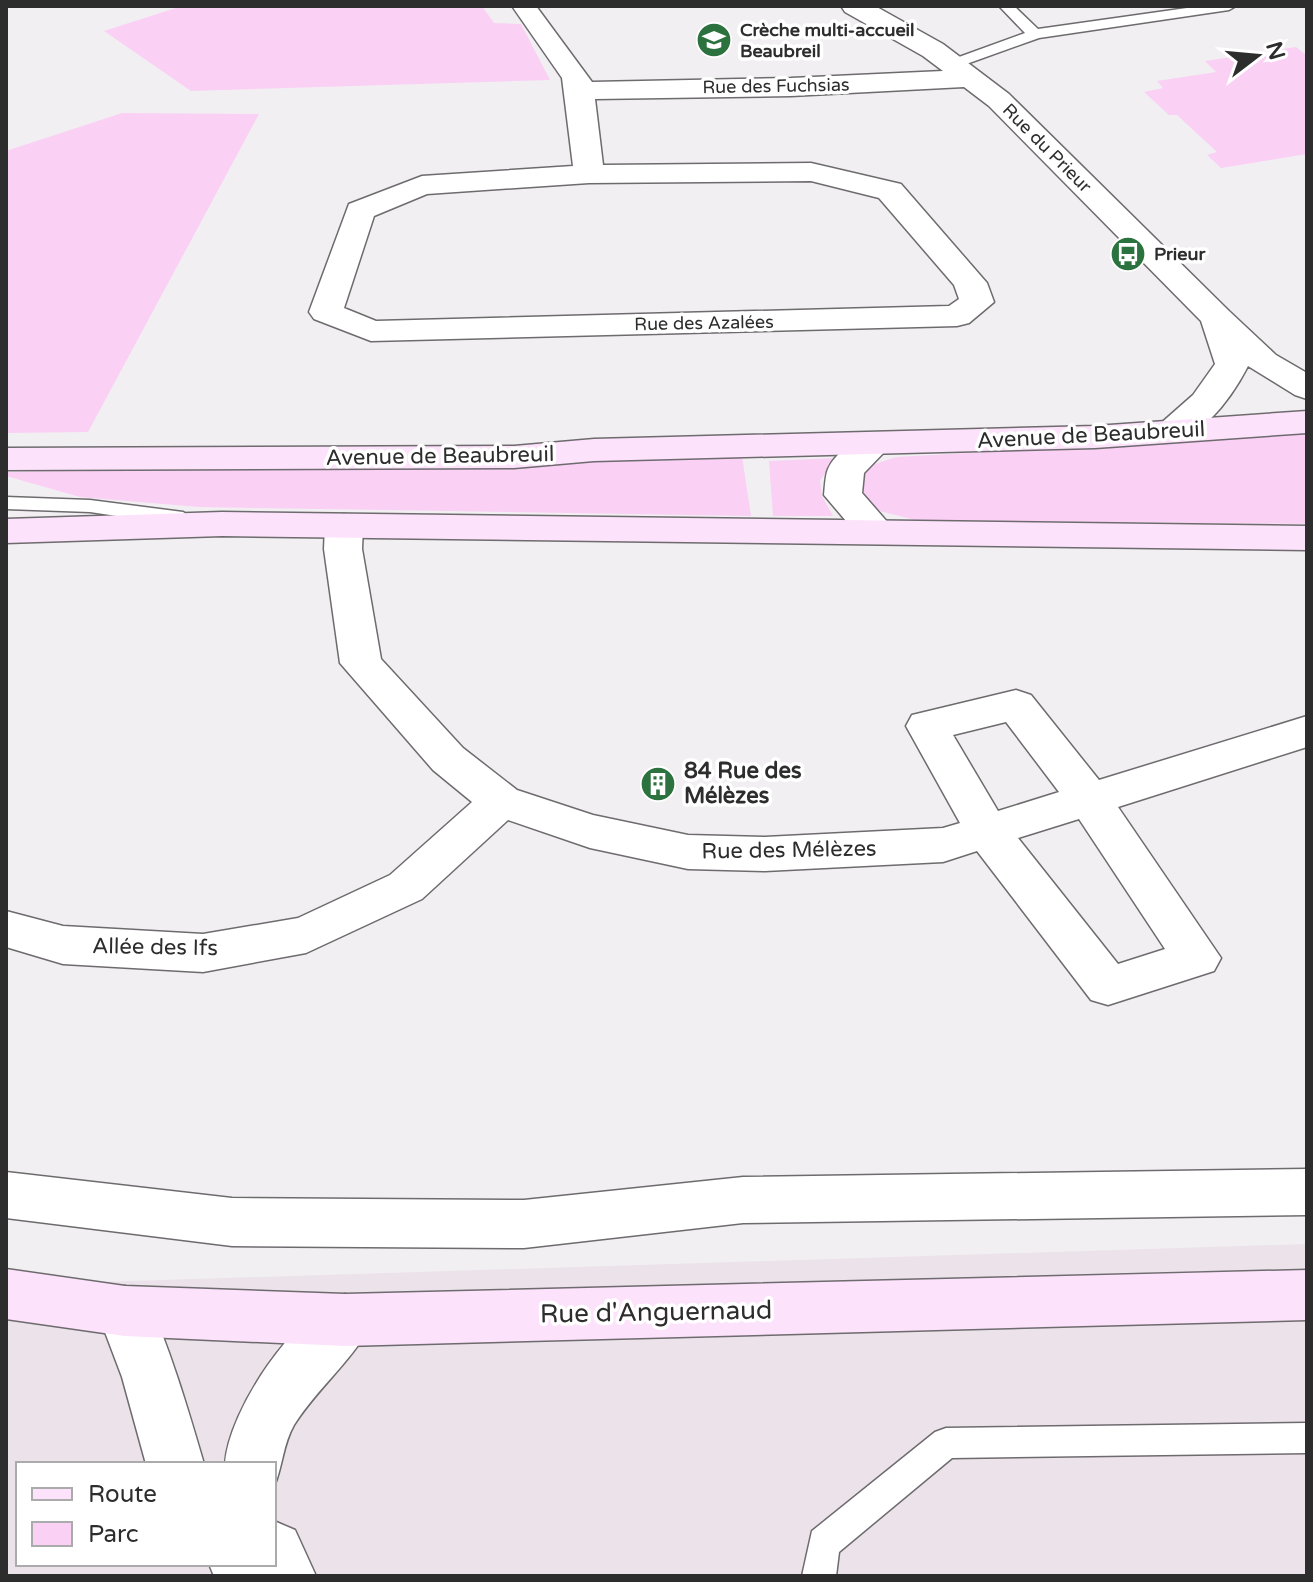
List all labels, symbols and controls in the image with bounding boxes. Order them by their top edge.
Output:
north arrow [1217,16,1297,96]
place label: Crèche multi-accueil Beaubreil [740,19,915,62]
school or university icon: Crèche multi-accueil Beaubreil [695,21,733,59]
text: N [1260,39,1290,63]
street label: Rue des Fuchsias [702,74,850,98]
street label: Rue du Prieur [998,99,1096,197]
bus stop icon: Prieur [1109,235,1147,273]
place label: Prieur [1154,243,1206,265]
street label: Rue des Azalées [634,311,774,335]
street label: Avenue de Beaubreuil [976,416,1206,454]
street label: Avenue de Beaubreuil [326,441,554,471]
place label: 84 Rue des Mélèzes [684,758,802,809]
building icon: 84 Rue des Mélèzes [639,765,677,803]
street label: Rue des Mélèzes [701,835,877,865]
street label: Allée des Ifs [92,933,218,961]
street label: Rue d'Anguernaud [539,1294,773,1330]
legend [16,1462,276,1566]
text: Route [88,1480,157,1509]
text: Parc [88,1520,139,1549]

